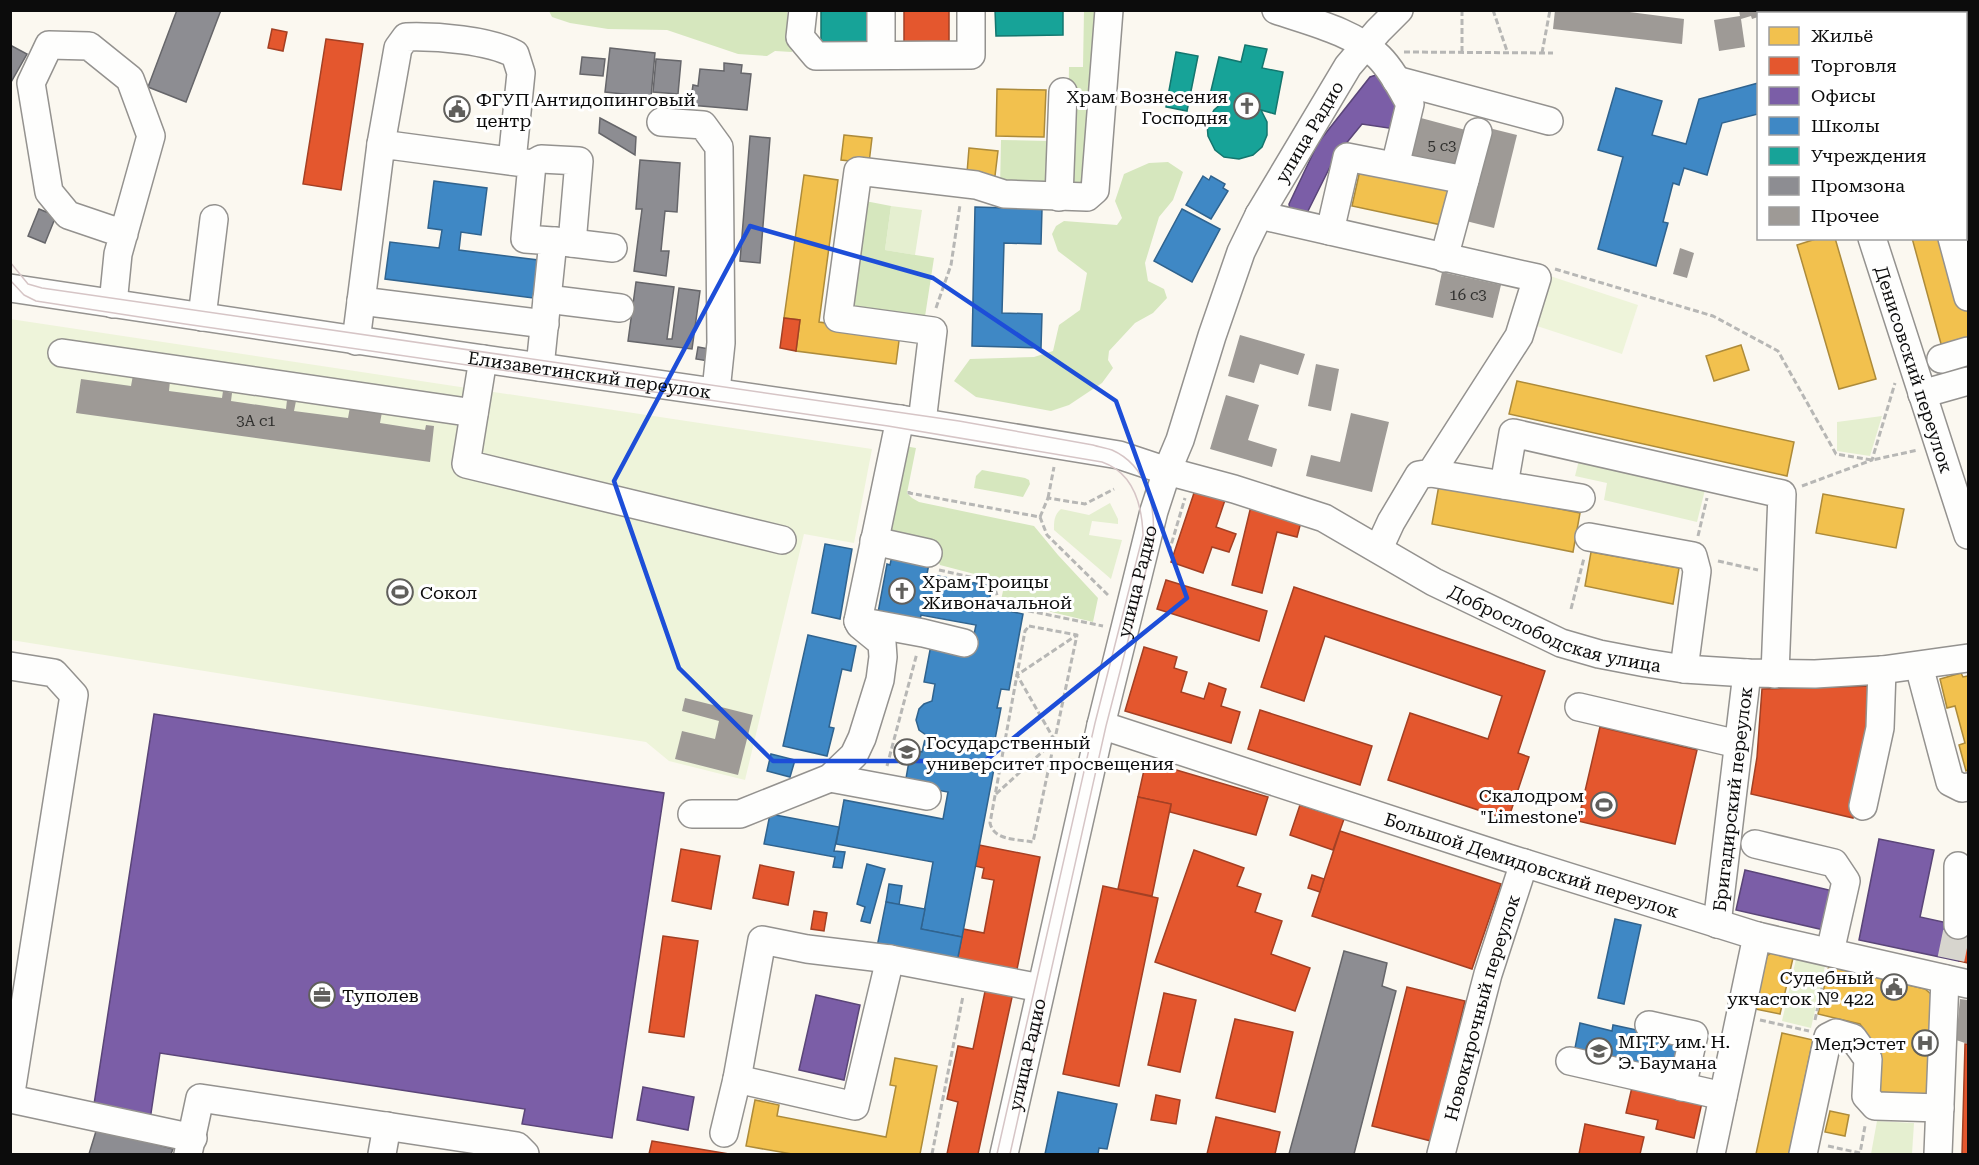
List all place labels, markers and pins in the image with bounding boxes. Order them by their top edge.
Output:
place label: Храм Вознесения Господня [1066,86,1228,128]
place label: ФГУП Антидопинговый центр [476,89,696,131]
church icon: Храм Вознесения Господня [1232,91,1262,121]
public building icon: ФГУП Антидопинговый центр [442,94,472,124]
place label: Храм Троицы Живоначальной [922,571,1072,613]
church icon: Храм Троицы Живоначальной [887,576,917,606]
sports icon: Сокол [385,577,415,607]
place label: Сокол [420,582,477,603]
place label: Государственный университет просвещения [926,732,1174,774]
school or university icon: Государственный университет просвещения [892,737,922,767]
place label: Скалодром "Limestone" [1479,785,1584,827]
sports icon: Скалодром "Limestone" [1589,790,1619,820]
place label: Судебный укчасток № 422 [1727,967,1874,1009]
public building icon: Судебный укчасток № 422 [1879,972,1909,1002]
office icon: Туполев [307,980,337,1010]
place label: Туполев [342,985,419,1006]
hospital icon: МедЭстет [1910,1028,1940,1058]
place label: МГТУ им. Н. Э. Баумана [1618,1031,1730,1073]
place label: МедЭстет [1814,1033,1906,1054]
school or university icon: МГТУ им. Н. Э. Баумана [1584,1036,1614,1066]

